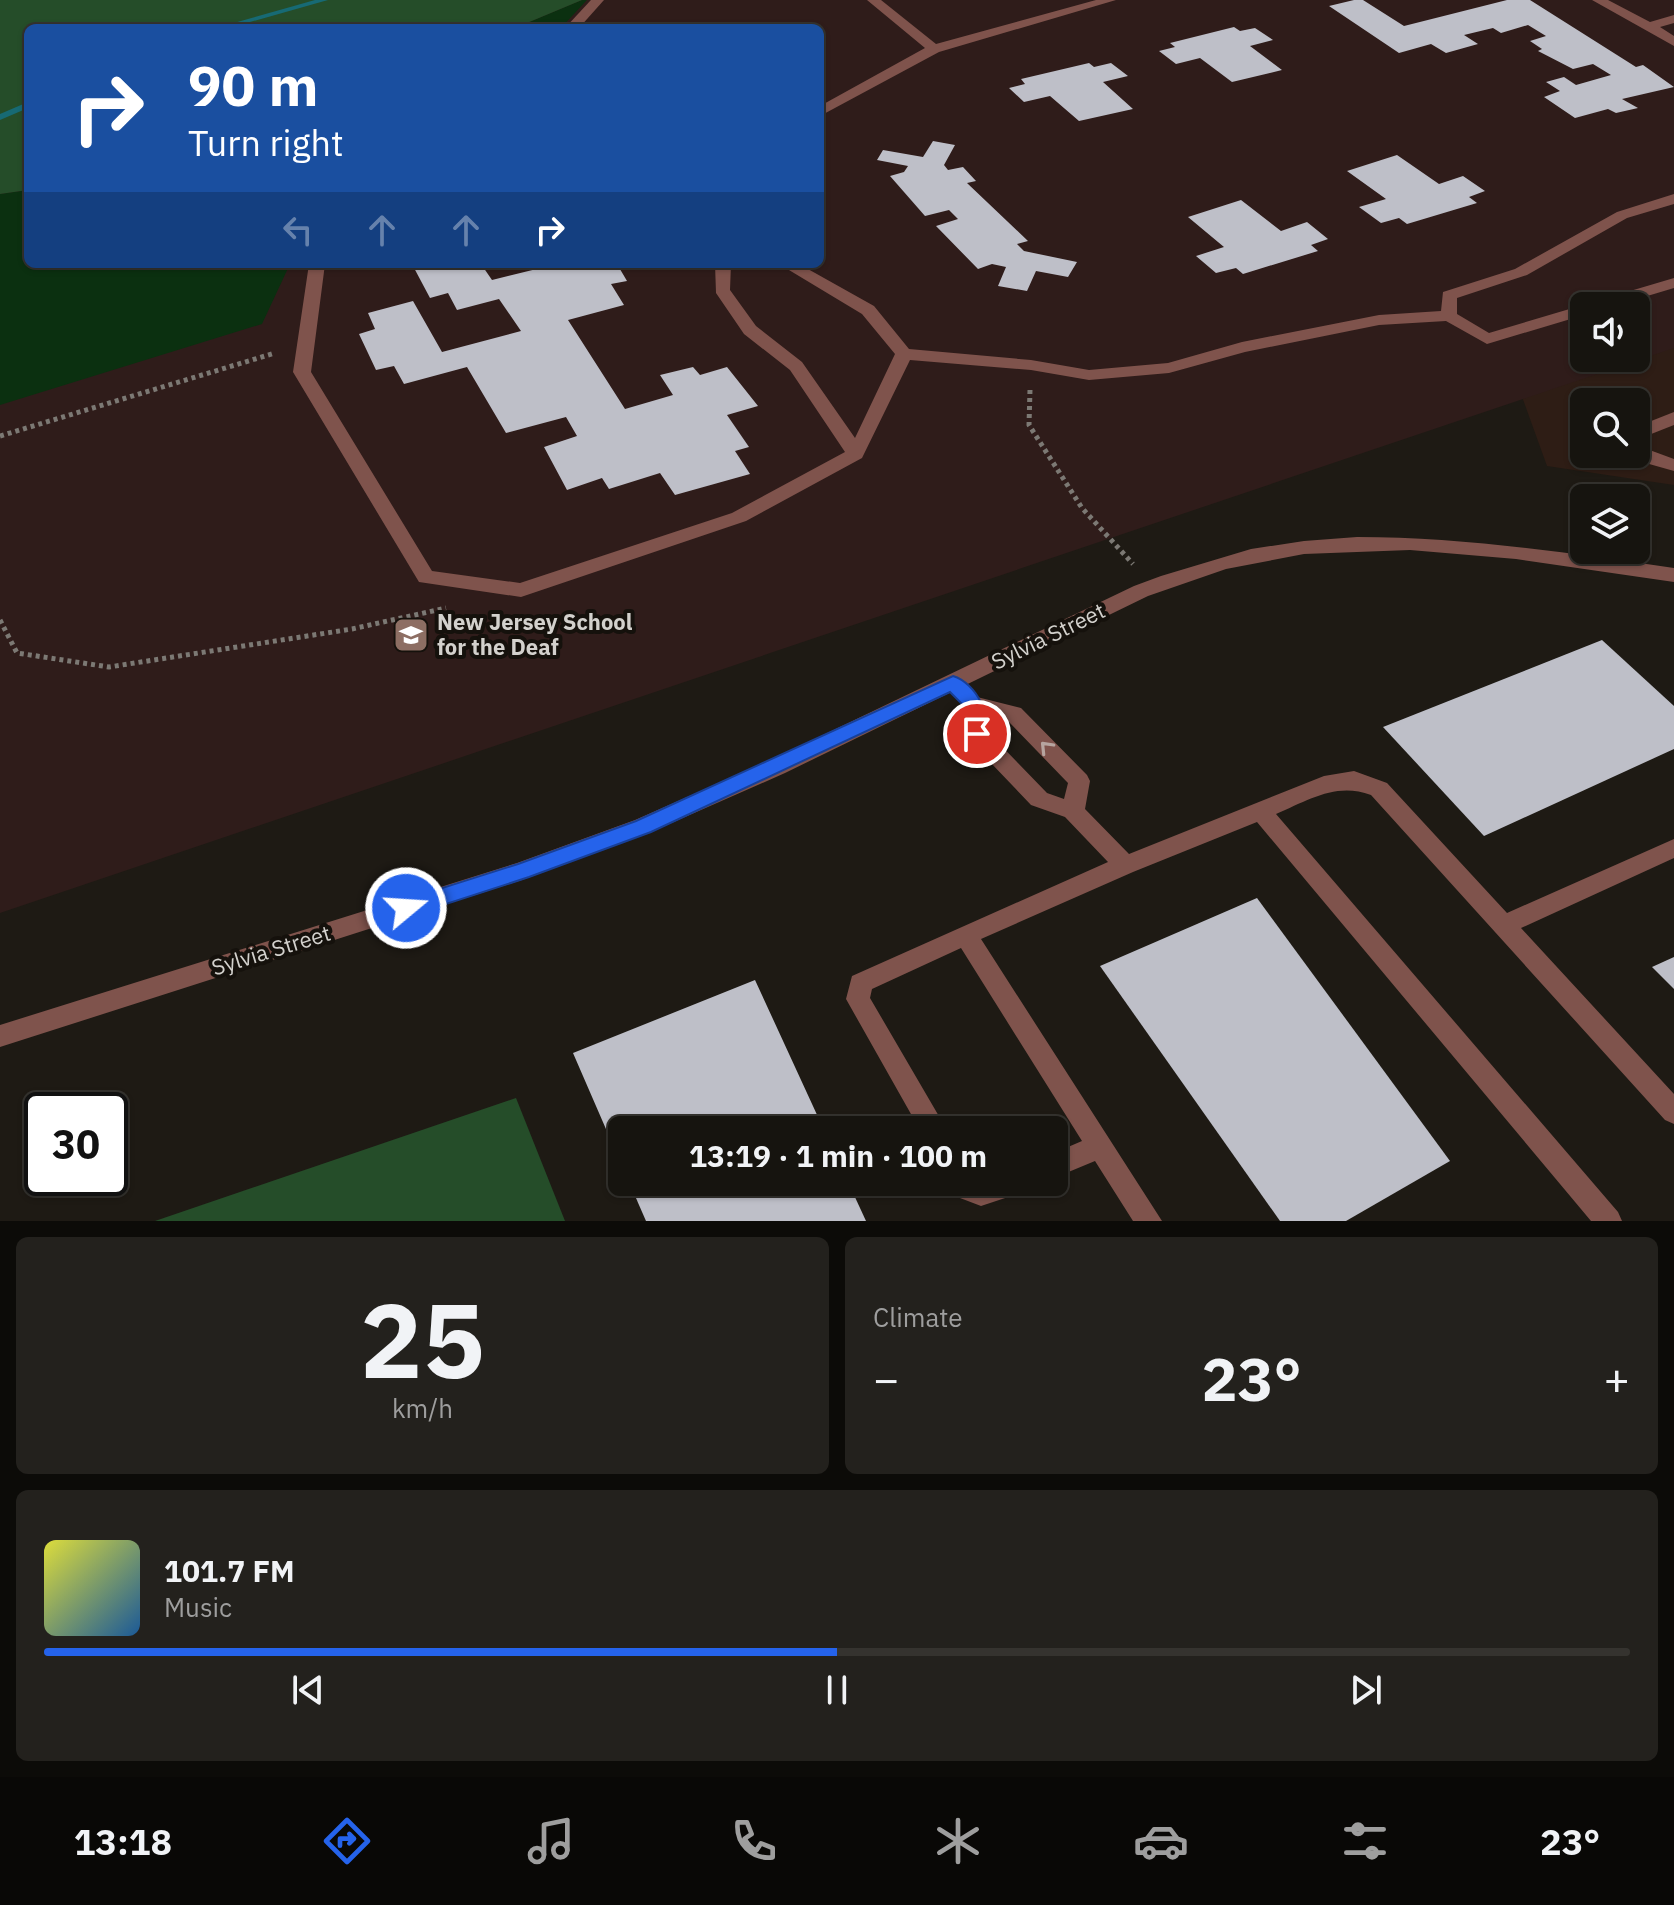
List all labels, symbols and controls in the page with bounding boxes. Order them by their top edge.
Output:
text: 90 m [188,49,318,121]
icon: right [56,56,160,160]
text: Turn right [188,119,344,166]
icon: left [276,208,320,252]
icon: ahead [360,208,404,252]
icon: ahead [444,208,488,252]
icon: right [528,208,572,252]
map controls [1570,292,1650,564]
button: sound [1570,292,1650,372]
button: search [1570,388,1650,468]
button: layers [1570,484,1650,564]
street label: Sylvia Street [986,596,1109,676]
place label: New Jersey School for the Deaf [437,607,633,661]
school or university icon: New Jersey School for the Deaf [392,616,430,654]
pin [943,700,1011,768]
icon: arrive [955,712,999,756]
one-way arrow [1041,742,1055,756]
position arrow [364,866,448,950]
street label: Sylvia Street [208,918,334,981]
speed limit sign: 30 [24,1092,128,1196]
text: 13:19 · 1 min · 100 m [689,1136,987,1175]
text: 25 [360,1271,485,1407]
text: Climate [873,1300,963,1334]
text: 23° [1201,1339,1302,1418]
text: − [873,1350,899,1407]
text: + [1604,1350,1630,1407]
text: km/h [392,1391,453,1425]
text: 101.7 FM [164,1551,295,1590]
text: Music [164,1590,232,1624]
icon: previous [286,1668,330,1712]
icon: pause [815,1668,859,1712]
icon: next [1344,1668,1388,1712]
icon: directions [319,1813,375,1869]
icon: music [523,1813,579,1869]
icon: phone [726,1813,782,1869]
icon: climate [930,1813,986,1869]
icon: car [1133,1813,1189,1869]
icon: filters [1337,1813,1393,1869]
text: 13:18 [74,1818,172,1865]
text: 23° [1540,1818,1600,1865]

